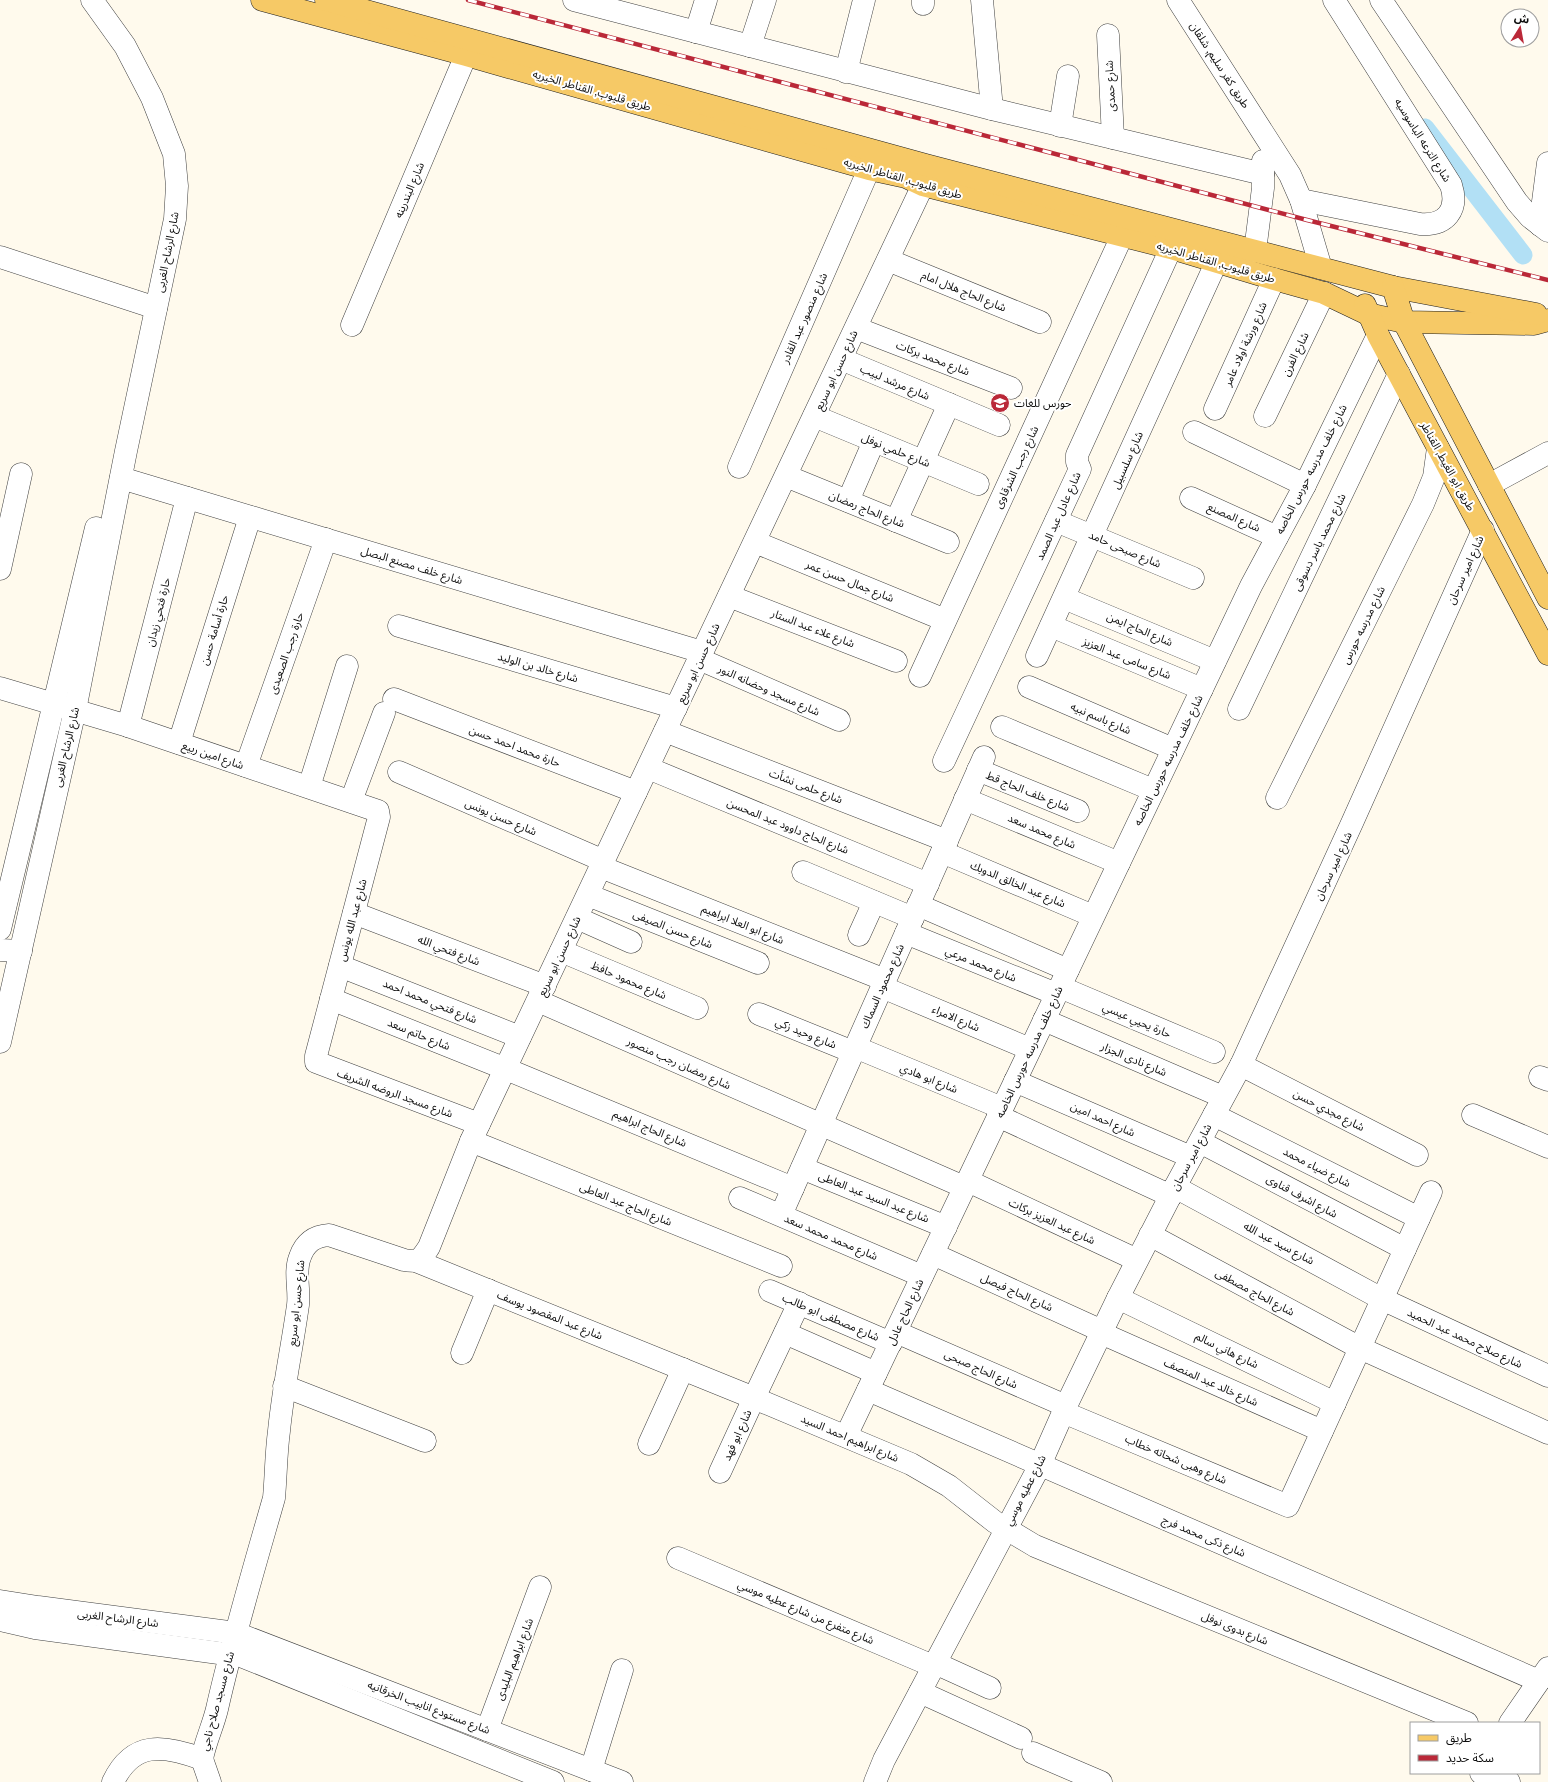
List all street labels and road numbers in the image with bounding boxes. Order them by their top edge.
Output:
street label: طريق كفر سليم, شلقان [1185,19,1253,112]
street label: شارع حمدى [1102,60,1119,112]
street label: طريق قليوب, القناطر الخيريه [531,66,653,114]
street label: شارع الترعه الباسوسيه [1391,96,1455,185]
street label: طريق قليوب, القناطر الخيريه [842,154,964,202]
street label: شارع البندرينه [391,160,428,220]
street label: شارع الرشاح الغربى [152,210,183,294]
street label: طريق قليوب, القناطر الخيريه [1155,238,1277,286]
street label: شارع الحاج هلال امام [919,268,1009,315]
street label: شارع منصور عبد القادر [777,270,831,367]
street label: شارع ورشة اولاد عامر [1220,299,1271,390]
street label: شارع حسن ابو سريع [811,327,862,413]
street label: شارع الفرن [1278,329,1313,379]
street label: شارع محمد بركات [894,338,972,380]
street label: شارع مرشد لبيب [858,361,932,404]
street label: شارع خلف مدرسه حورس الخاصه [1272,401,1351,537]
street label: طريق ابو الغيط, القناطر [1417,418,1478,513]
street label: شارع رجب الشرقاوى [991,423,1042,511]
street label: شارع سلسبيل [1108,429,1147,491]
street label: شارع حلمي نوفل [859,430,933,473]
street label: شارع عادل عبد الصمد [1032,469,1085,563]
street label: شارع الحاج رمضان [827,487,907,532]
street label: شارع محمد ياسر دسوقى [1289,491,1350,593]
street label: شارع المصنع [1205,499,1263,536]
street label: شارع صبحى حامد [1086,527,1164,572]
street label: شارع امير سرحان [1444,533,1487,607]
street label: شارع خلف مصنع البصل [359,543,465,588]
street label: شارع جمال حسن عمر [803,557,896,606]
street label: حارة فتحي زيدان [143,576,176,649]
street label: شارع مدرسه حورس [1338,583,1389,667]
street label: حارة أسامة حسن [197,593,232,667]
street label: شارع علاء عبد الستار [768,605,857,651]
street label: شارع الحاج ايمن [1105,609,1175,650]
street label: حارة رجب الصعيدى [265,610,307,696]
street label: شارع حسن ابو سريع [673,620,724,706]
street label: شارع سامى عبد العزيز [1080,634,1173,683]
street label: شارع خالد بن الوليد [496,649,580,686]
street label: شارع مسجد وحضانه النور [715,661,822,720]
street label: شارع خلف مدرسه حورس الخاصه [1130,692,1207,828]
street label: شارع باسم نبيه [1068,699,1134,739]
street label: شارع الرشاح الغربى [50,705,83,789]
street label: حارة محمد احمد حسن [467,722,563,770]
street label: شارع امين ربيع [180,738,246,773]
street label: شارع حلمى نشأت [767,766,845,808]
street label: شارع خلف الحاج قط [984,768,1072,815]
street label: شارع الحاج داوود عبد المحسن [725,795,851,858]
street label: شارع حسن يونس [463,796,539,839]
street label: شارع محمد سعد [1006,810,1078,853]
street label: شارع امير سرحان [1311,829,1356,903]
street label: شارع عبد الخالق الدوبك [968,858,1068,911]
street label: شارع عبد الله يونس [334,877,371,963]
street label: شارع ابو العلا ابراهيم [699,901,787,949]
street label: شارع حسن الصيفى [631,907,715,952]
street label: شارع حسن ابو سريع [534,913,585,999]
street label: شارع فتحي الله [415,932,482,971]
street label: شارع محمود السماك [857,941,908,1031]
street label: شارع محمد مرعي [942,943,1019,987]
street label: شارع محمود حافظ [589,958,669,1003]
street label: شارع فتحي محمد احمد [380,976,480,1029]
street label: شارع خلف مدرسه حورس الخاصه [992,984,1067,1121]
street label: حارة يحيي عيسي [1100,999,1174,1043]
street label: شارع الامراء [930,1002,982,1035]
street label: شارع وحيد زكي [772,1014,839,1054]
street label: شارع حاتم سعد [385,1015,453,1055]
street label: شارع رمضان رجب منصور [624,1033,733,1093]
street label: شارع نادى الجزار [1098,1038,1169,1080]
street label: شارع ابو هادي [897,1060,960,1098]
street label: شارع مسجد الروضه الشريف [335,1065,455,1122]
street label: شارع مجدي حسن [1290,1086,1367,1136]
street label: شارع احمد امين [1068,1099,1138,1141]
street label: شارع الحاج ابراهيم [610,1106,689,1152]
street label: شارع امير سرحان [1167,1121,1216,1193]
street label: شارع ضياء محمد [1280,1144,1353,1191]
street label: شارع عبد السيد عبد العاطى [816,1168,932,1227]
street label: شارع اشرف قناوى [1264,1171,1340,1222]
street label: شارع الحاج عبد العاطى [578,1179,674,1230]
street label: شارع عبد العزيز بركات [1006,1195,1098,1248]
street label: شارع محمد محمد سعد [782,1211,880,1264]
street label: شارع سيد عبد الله [1241,1219,1317,1269]
street label: شارع حسن ابو سريع [285,1259,309,1347]
street label: شارع الحاج مصطفى [1213,1265,1297,1320]
street label: شارع الحاج فيصل [978,1270,1056,1315]
street label: شارع الحاج عادل [884,1276,928,1348]
street label: شارع عبد المقصود يوسف [495,1287,605,1344]
street label: شارع مصطفى ابو طالب [780,1290,882,1345]
street label: شارع صلاح محمد عبد الحميد [1405,1305,1525,1372]
street label: شارع هاني سالم [1192,1329,1261,1374]
street label: شارع الحاج صبحى [942,1347,1020,1392]
street label: شارع خالد عبد المنصف [1161,1355,1261,1410]
street label: شارع ابو فهد [720,1407,756,1463]
street label: شارع ابراهيم احمد السيد [798,1411,901,1467]
street label: شارع وهبى شحاته خطاب [1123,1431,1229,1488]
street label: شارع عطيه موسي [1001,1452,1051,1529]
street label: شارع ذكى محمد فرج [1160,1512,1248,1561]
street label: شارع متفرع من شارع عطيه موسي [735,1577,877,1650]
street label: شارع الرشاح الغربى [76,1606,160,1631]
street label: شارع بدوى نوفل [1199,1608,1271,1649]
street label: شارع ابراهيم البليدى [492,1616,538,1703]
street label: شارع مسجد صلاح ناجي [197,1649,240,1753]
street label: شارع مستودع انابيب الخرقانيه [365,1677,493,1738]

